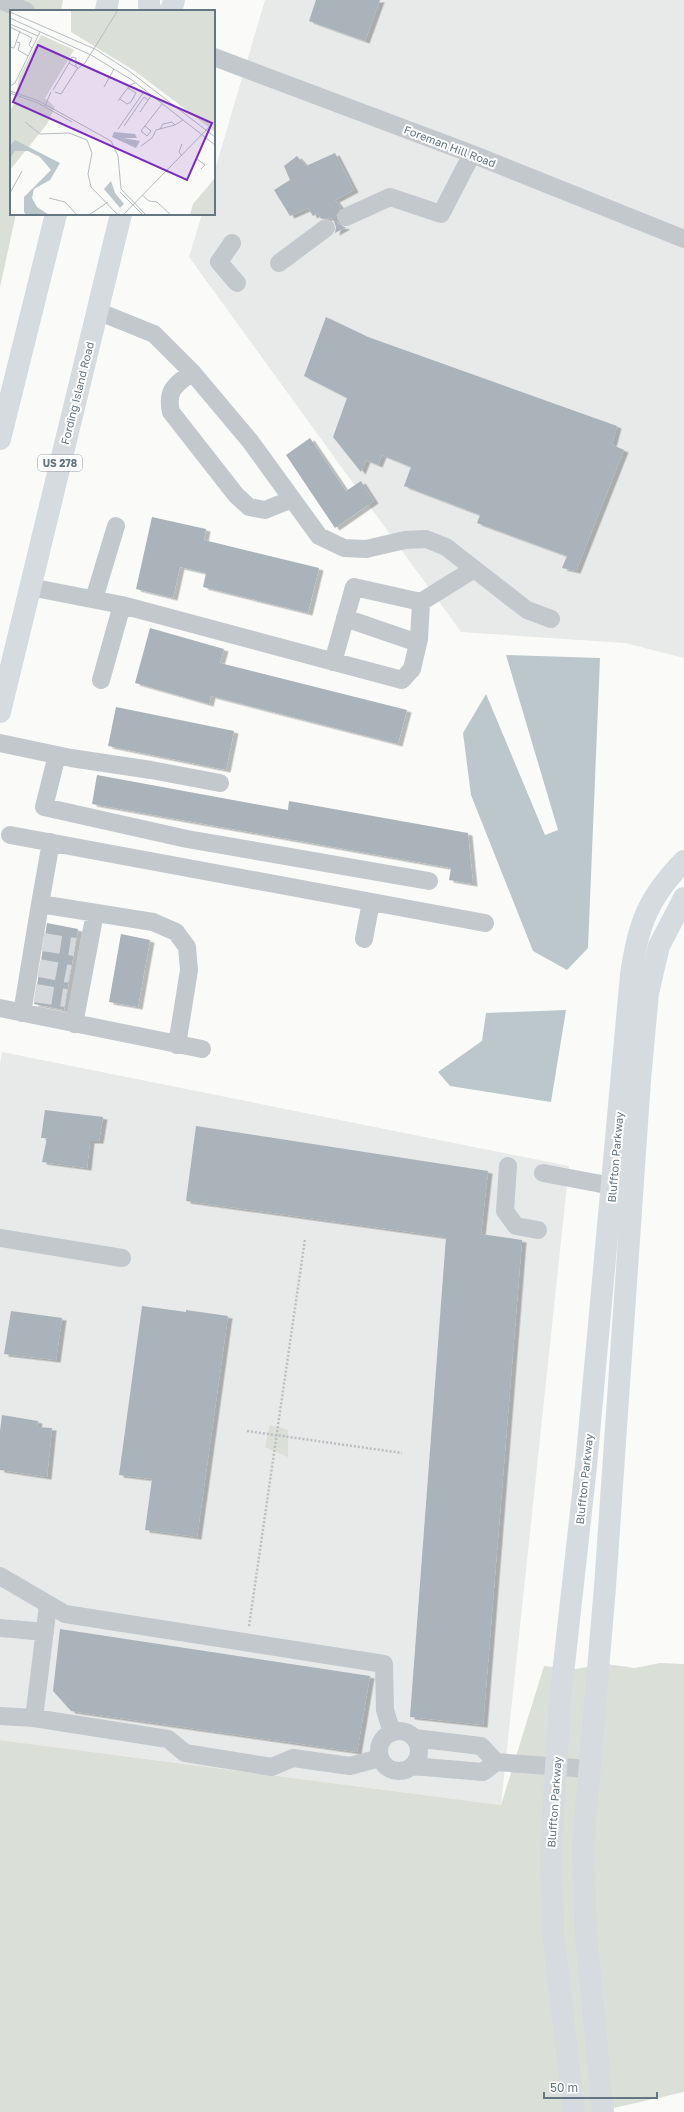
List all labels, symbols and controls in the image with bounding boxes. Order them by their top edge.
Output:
inset map [10,10,215,215]
street label: Foreman Hill Road [402,123,498,169]
street label: Fording Island Road [58,340,96,446]
road number: US 278 [38,455,82,471]
street label: Bluffton Parkway [605,1111,625,1203]
street label: Bluffton Parkway [573,1433,595,1525]
street label: Bluffton Parkway [544,1756,564,1848]
scale bar [544,2074,657,2100]
text: 50 m [550,2080,578,2095]

